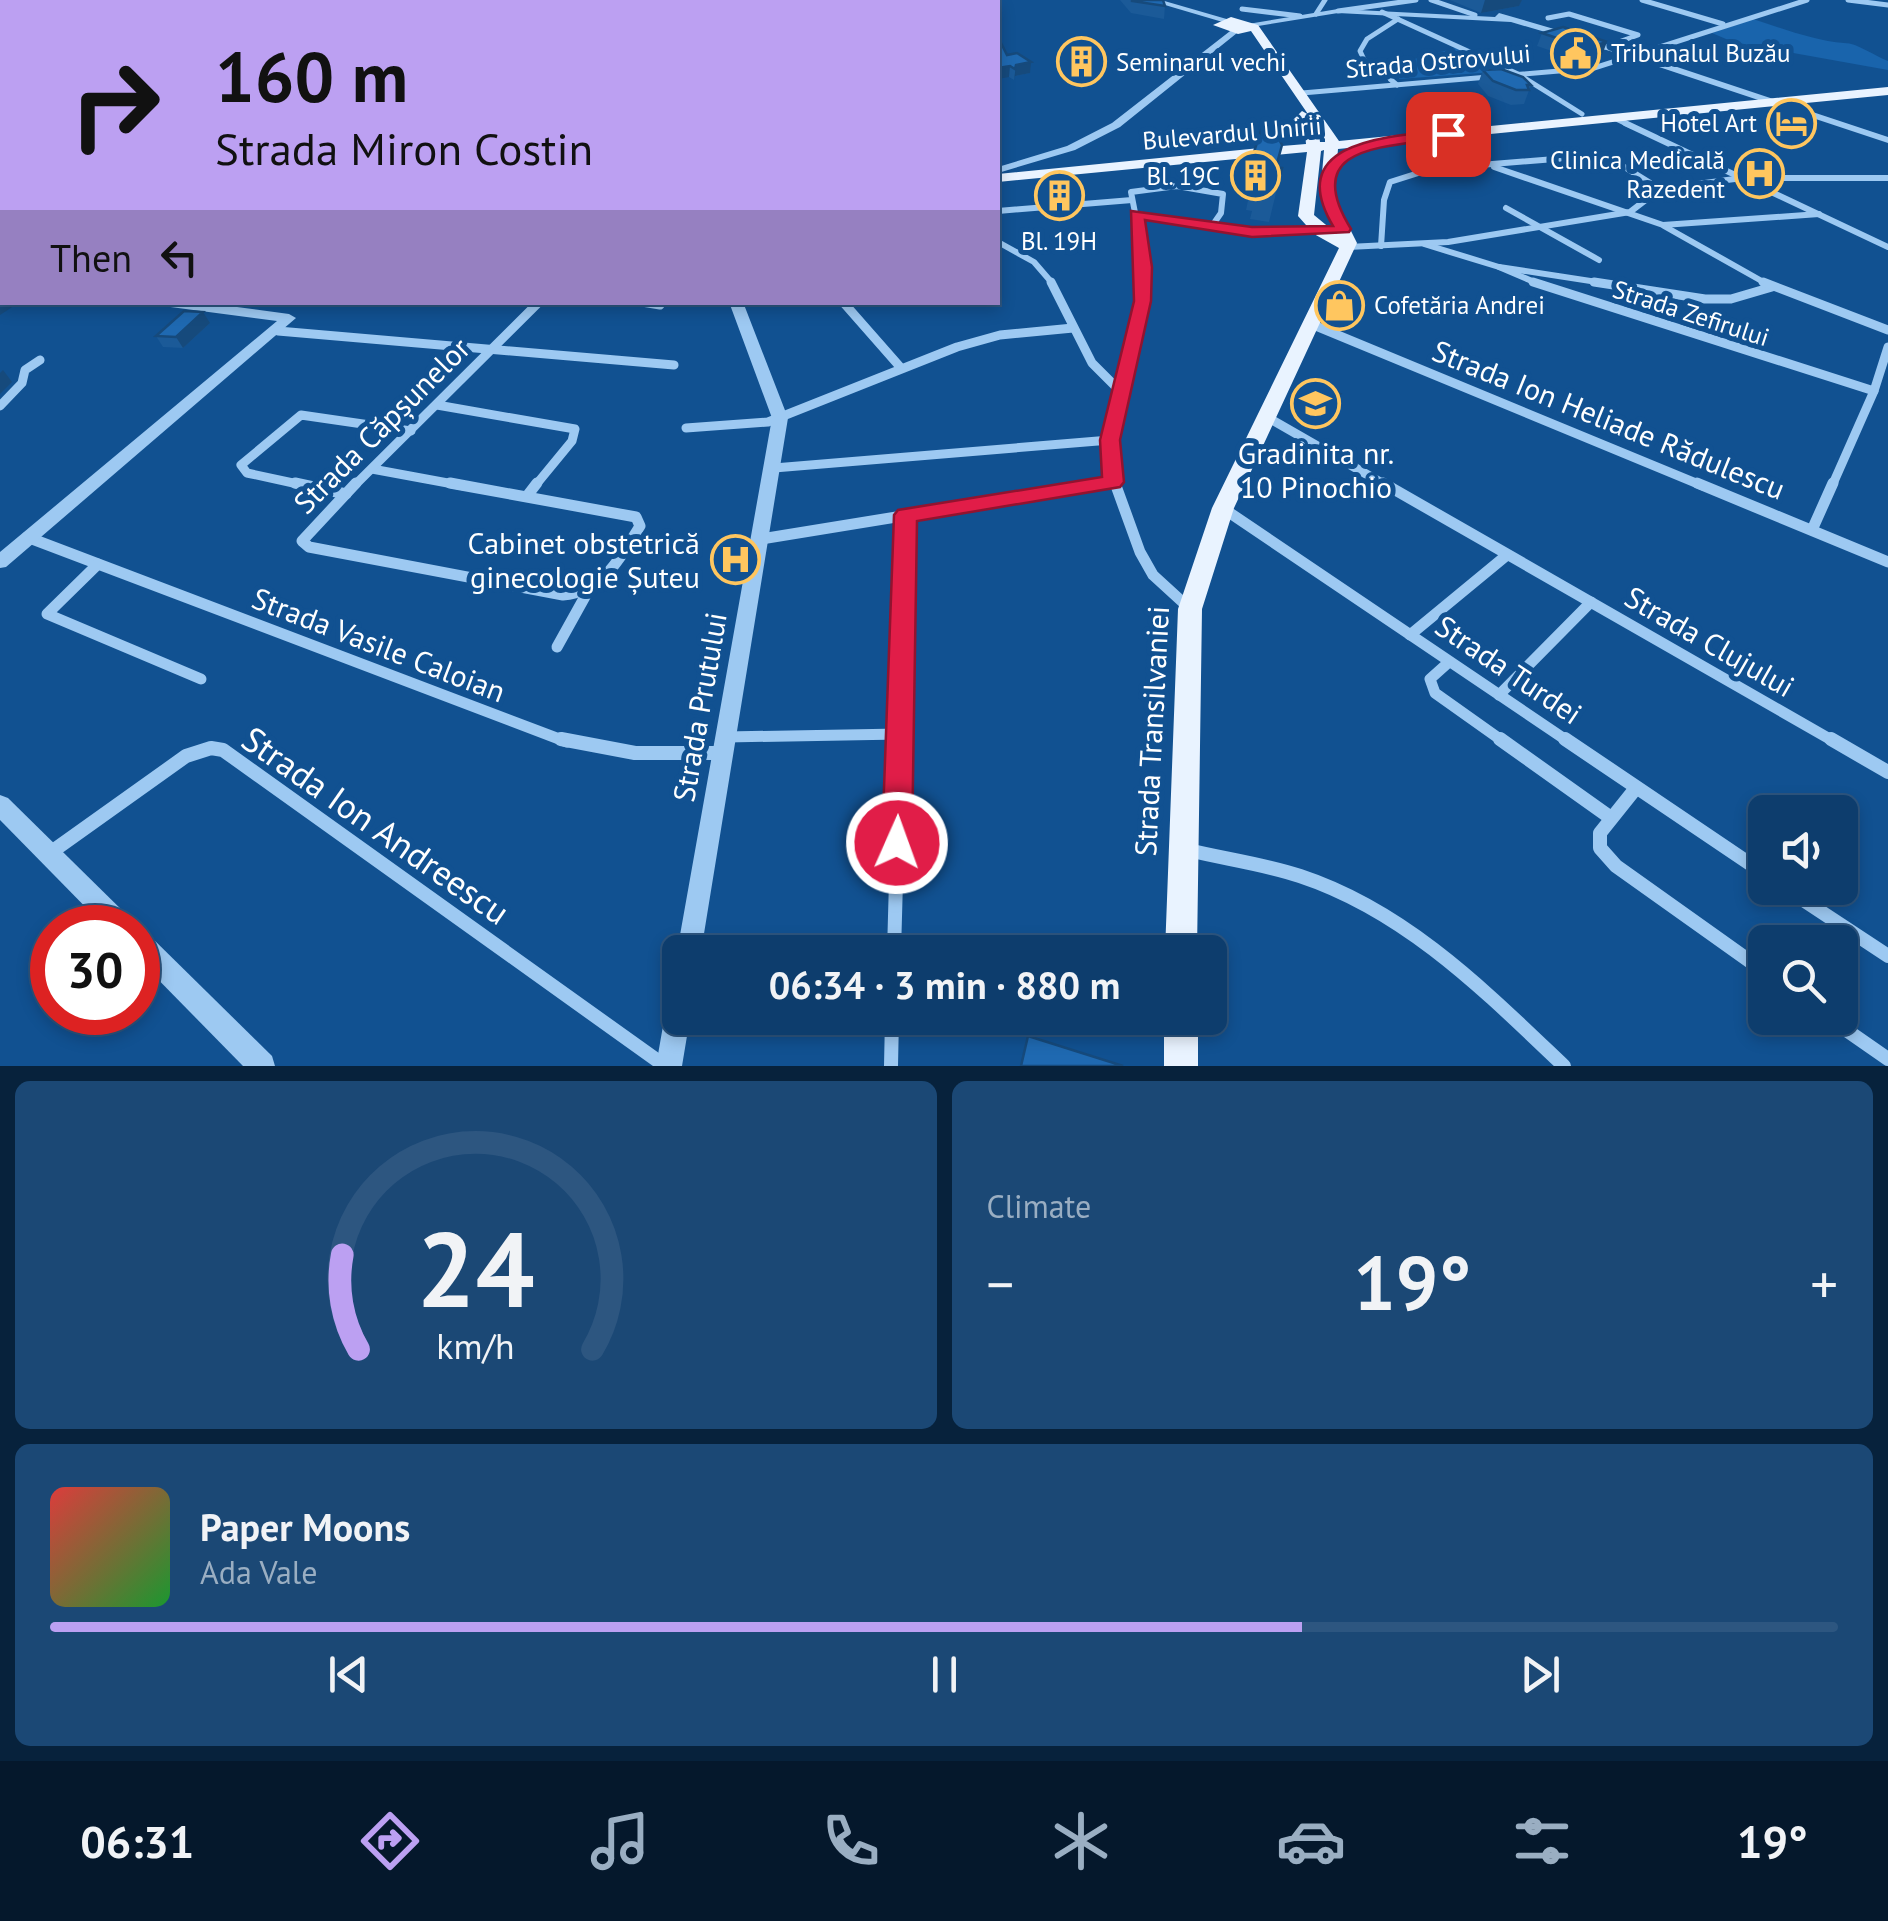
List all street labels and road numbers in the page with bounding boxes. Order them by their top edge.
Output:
street label: Strada Ostrovului [1344,37,1532,85]
street label: Bulevardul Unirii [1141,109,1323,157]
street label: Strada Zefirului [1609,273,1773,353]
street label: Strada Căpșunelor [284,328,478,522]
street label: Strada Ion Heliade Rădulescu [1427,330,1791,508]
street label: Strada Clujului [1618,577,1802,705]
street label: Strada Vasile Caloian [247,578,511,710]
street label: Strada Transilvaniei [1125,605,1177,857]
street label: Strada Turdei [1428,606,1590,732]
street label: Strada Prutului [663,609,735,805]
street label: Strada Ion Andreescu [233,715,519,935]

